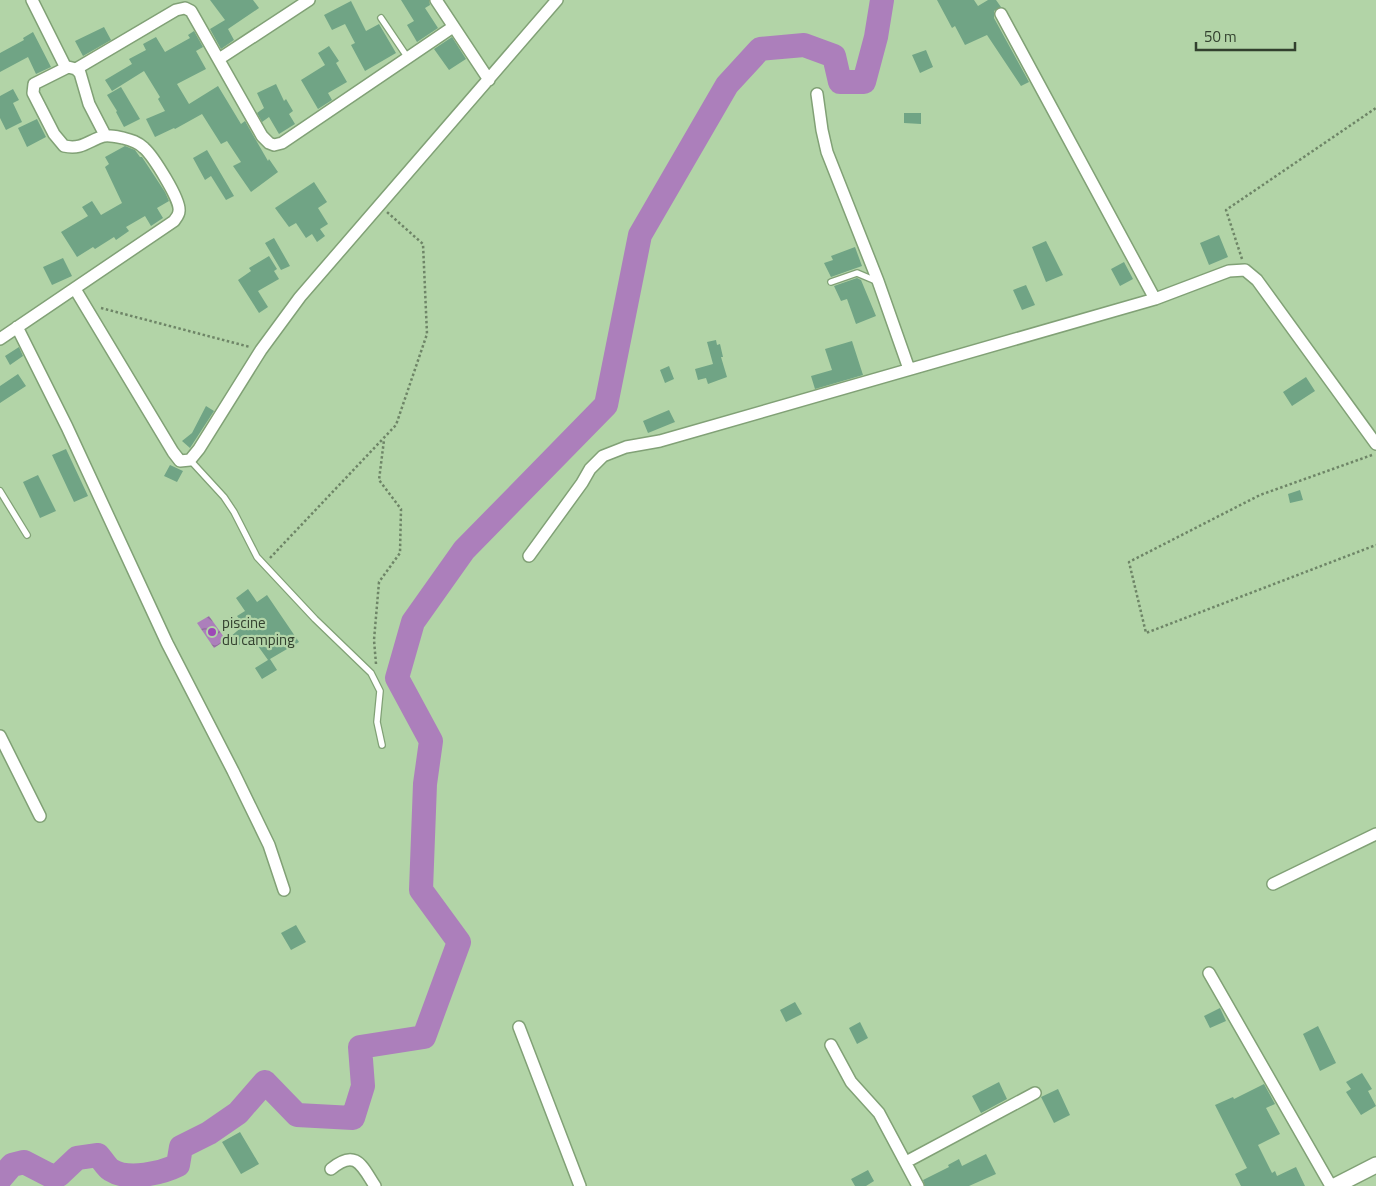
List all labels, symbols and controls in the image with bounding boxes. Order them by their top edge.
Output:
scale bar [1196,20,1295,52]
text: 50 m [1204,25,1237,48]
place label: piscine du camping [222,611,295,651]
marker: piscine du camping [206,626,218,638]

